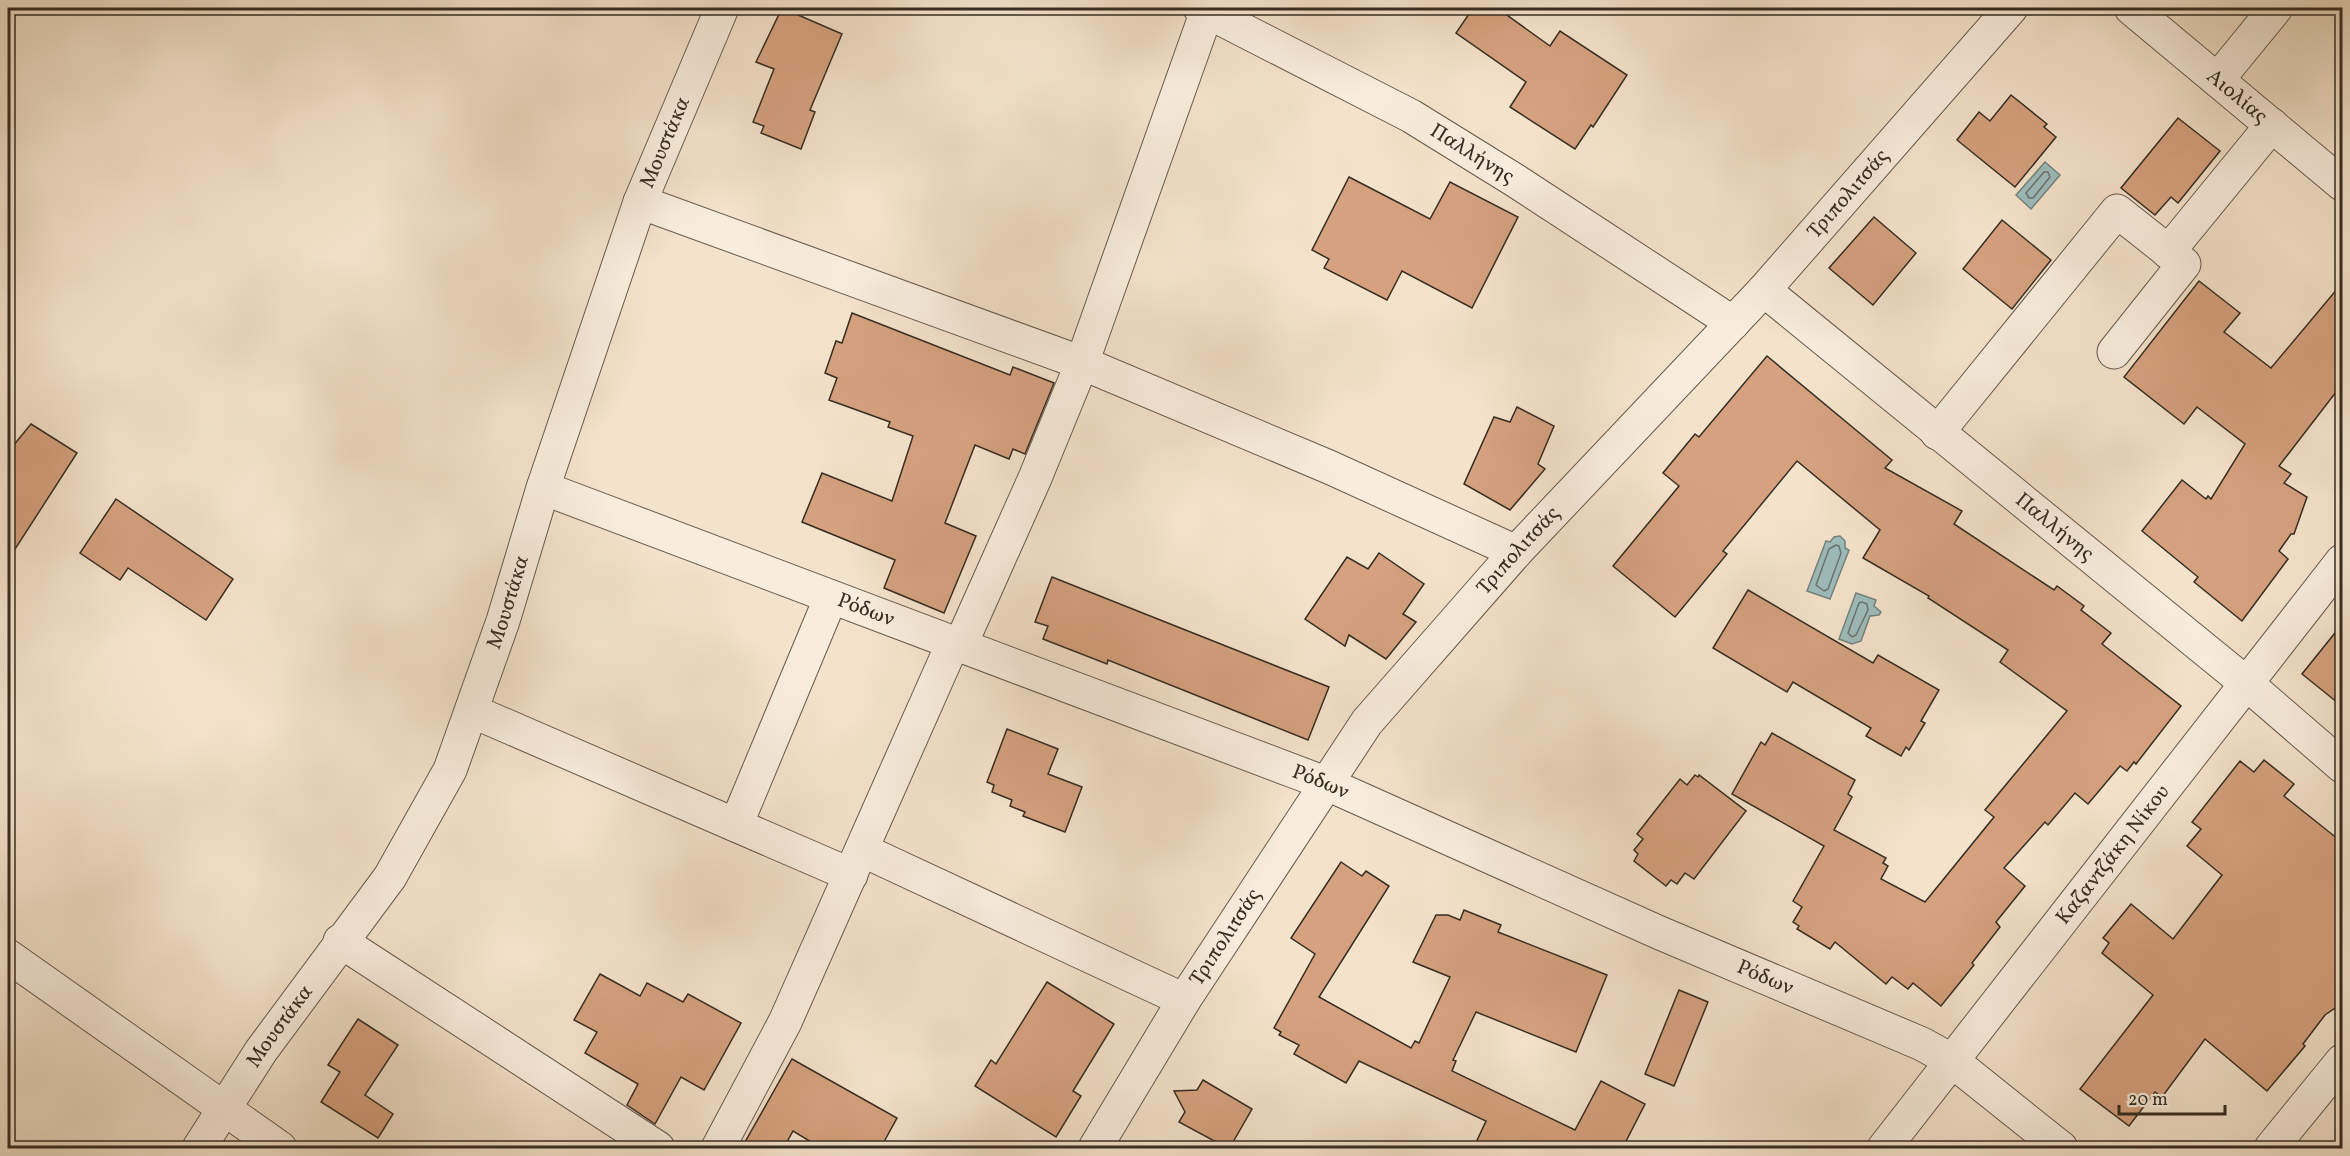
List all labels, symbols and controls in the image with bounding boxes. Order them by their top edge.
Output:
street label: Αιολίας [2200,62,2274,131]
street label: Μουστάκα [633,92,697,193]
street label: Παλλήνης [1424,117,1520,191]
street label: Τριπολιτσάς [1801,143,1896,245]
street label: Παλλήνης [2009,486,2100,568]
street label: Τριπολιτσάς [1470,500,1566,602]
street label: Μουστάκα [480,552,536,653]
street label: Ρόδων [833,586,898,634]
street label: Ρόδων [1288,757,1353,806]
street label: Καζαντζάκη Νίκου [2049,779,2177,931]
street label: Τριπολιτσάς [1183,883,1268,992]
street label: Ρόδων [1732,953,1798,1002]
street label: Μουστάκα [239,978,320,1073]
scale bar [2119,1078,2226,1116]
text: 20 m [2128,1088,2168,1113]

